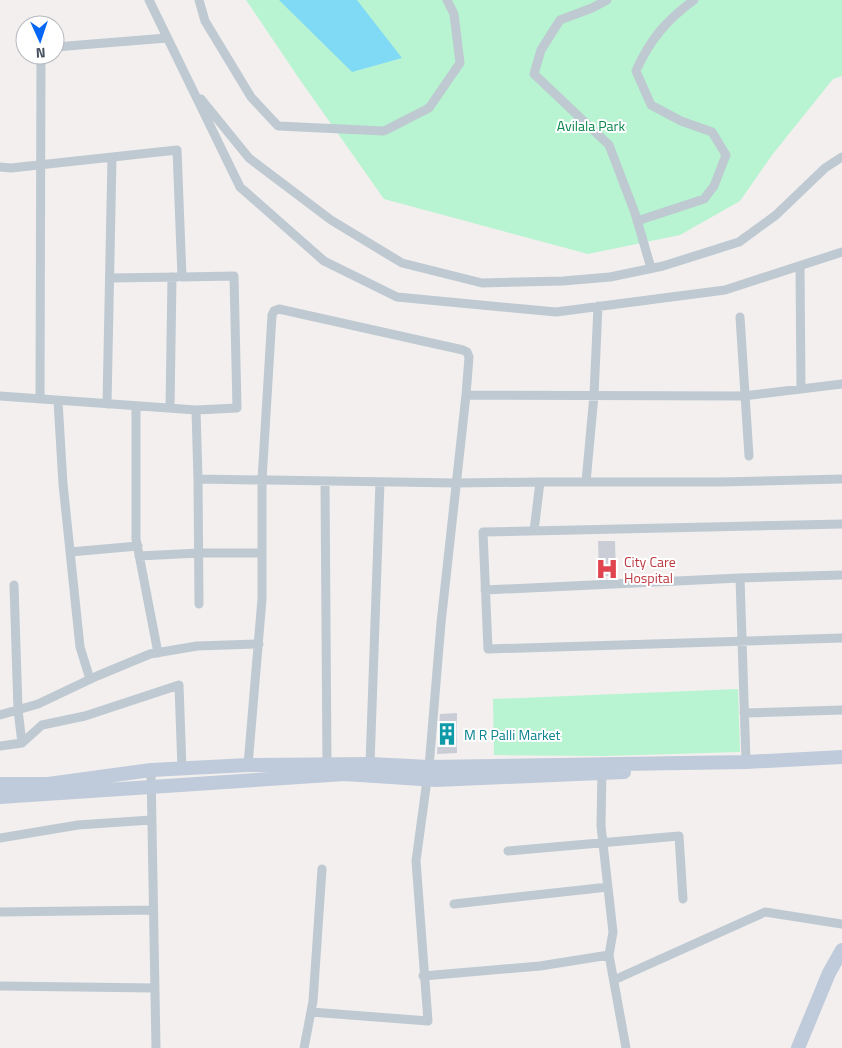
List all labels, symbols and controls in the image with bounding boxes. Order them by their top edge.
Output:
north arrow [15,15,65,65]
text: N [35,43,46,64]
park label: Avilala Park [557,115,625,136]
place label: City Care Hospital [624,551,676,588]
hospital icon: City Care Hospital [594,556,620,582]
building icon: M R Palli Market [434,721,460,747]
place label: M R Palli Market [464,724,561,745]

